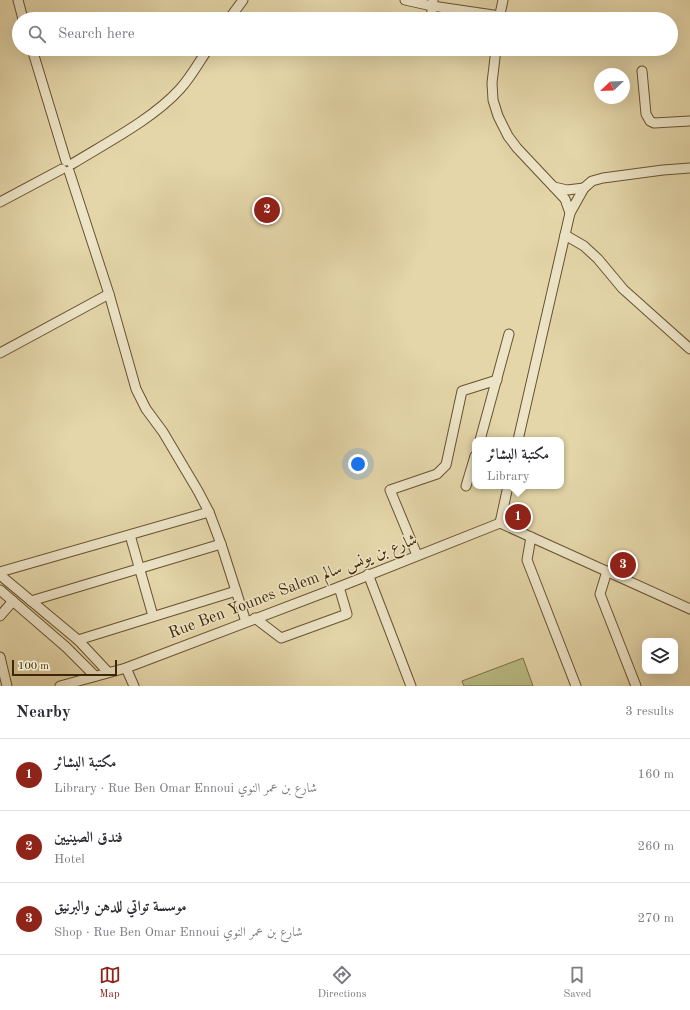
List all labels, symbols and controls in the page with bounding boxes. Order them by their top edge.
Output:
search box [12,12,678,56]
icon: search [26,23,48,45]
text: Search here [58,27,135,42]
north arrow [594,68,630,104]
pin: 2 [254,195,280,225]
popup [472,437,564,489]
text: مكتبة البشائر [487,448,549,463]
your location [348,454,368,474]
text: Library [487,470,530,483]
pin: 1 [505,502,531,532]
street label: Rue Ben Younes Salem شارع بن يونس سالم [166,531,421,647]
pin: 3 [610,550,636,580]
map controls [642,638,678,674]
button: layers [642,638,678,674]
scale bar [12,658,117,677]
text: 100 m [18,661,49,672]
text: Nearby [16,704,71,721]
text: 3 results [625,705,674,718]
text: مكتبة البشائر [54,756,116,771]
text: 1 [25,768,33,781]
text: 160 m [637,768,674,781]
text: Library · Rue Ben Omar Ennoui شارع بن عمر النوي [54,782,317,795]
text: فندق الصينيين [54,831,123,846]
text: 2 [25,840,33,853]
text: 260 m [637,840,674,853]
text: Hotel [54,853,85,866]
text: موسسة تواتي للدهن والبرنيق [54,900,187,915]
text: 3 [25,912,33,925]
text: 270 m [637,912,674,925]
text: Shop · Rue Ben Omar Ennoui شارع بن عمر النوي [54,926,303,939]
tab: Map [99,964,121,1002]
tab: Directions [318,964,366,1002]
tab: Saved [563,964,591,1002]

